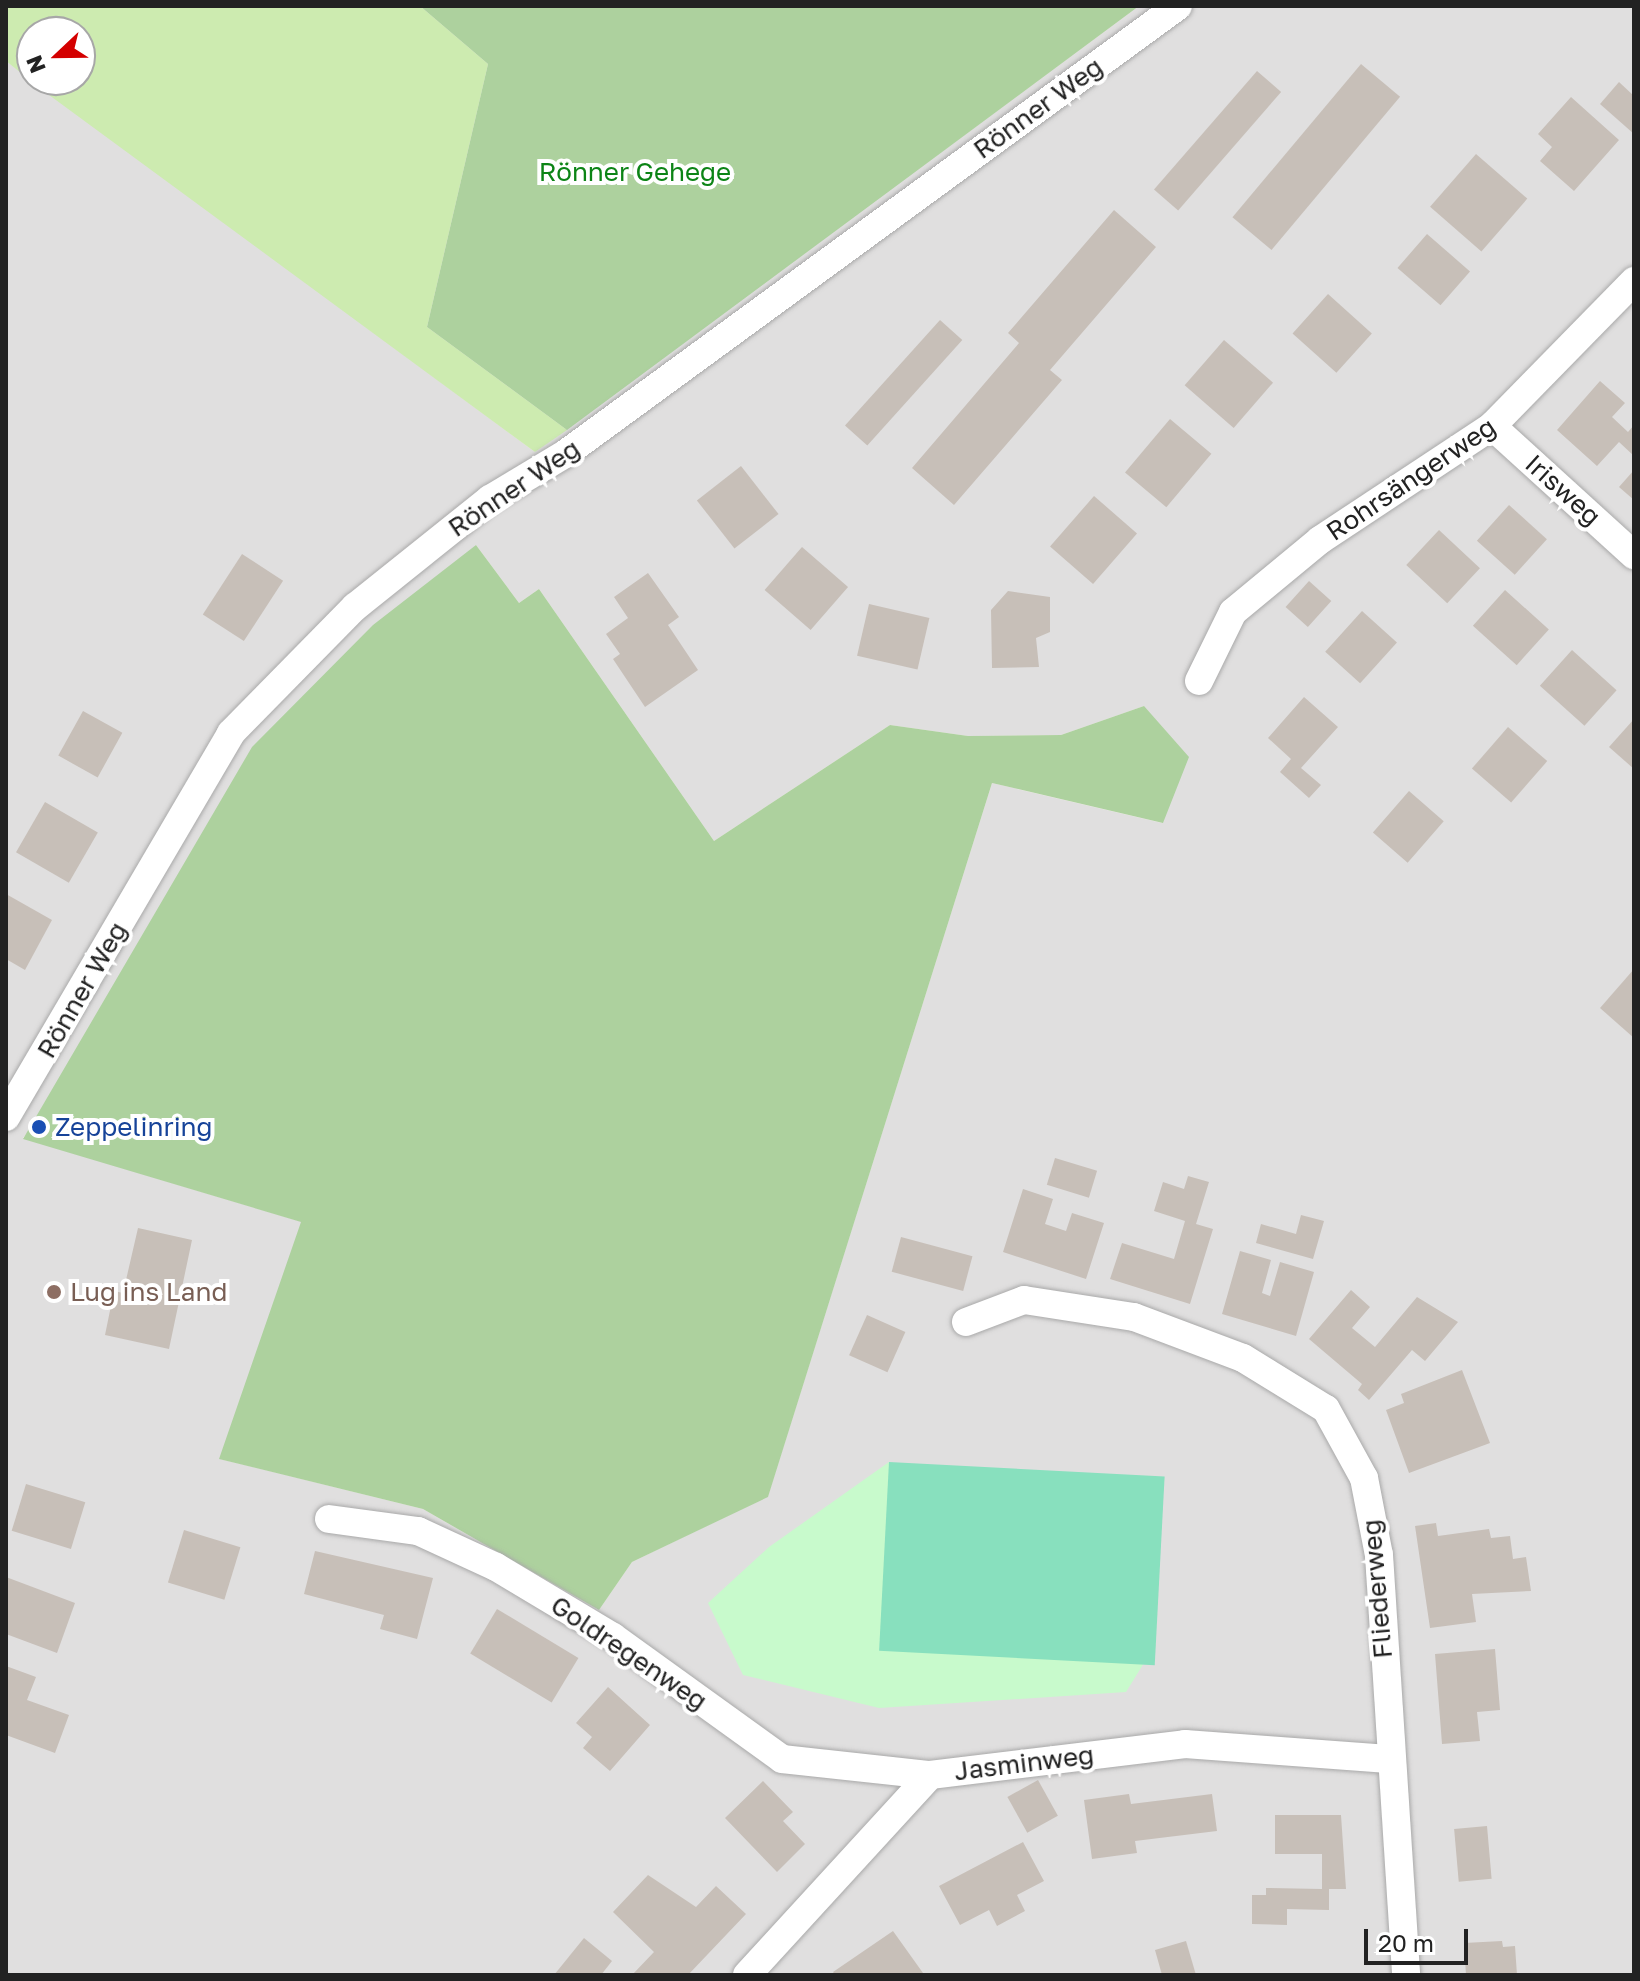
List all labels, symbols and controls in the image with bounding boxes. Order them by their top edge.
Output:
north arrow [16,16,96,96]
street label: Rönner Weg [967,51,1109,165]
text: N [19,52,51,77]
park label: Rönner Gehege [539,156,731,188]
street label: Rohrsängerweg [1321,411,1501,547]
street label: Rönner Weg [442,433,586,543]
street label: Irisweg [1519,448,1607,532]
street label: Rönner Weg [31,917,133,1063]
place label: Zeppelinring [55,1111,213,1143]
marker: Zeppelinring [30,1118,48,1136]
place label: Lug ins Land [70,1276,228,1308]
marker: Lug ins Land [45,1283,63,1301]
street label: Fliederweg [1355,1518,1399,1660]
street label: Goldregenweg [545,1589,713,1717]
street label: Jasminweg [952,1739,1096,1787]
scale bar [1368,1913,1472,1963]
text: 20 m [1378,1928,1434,1957]

